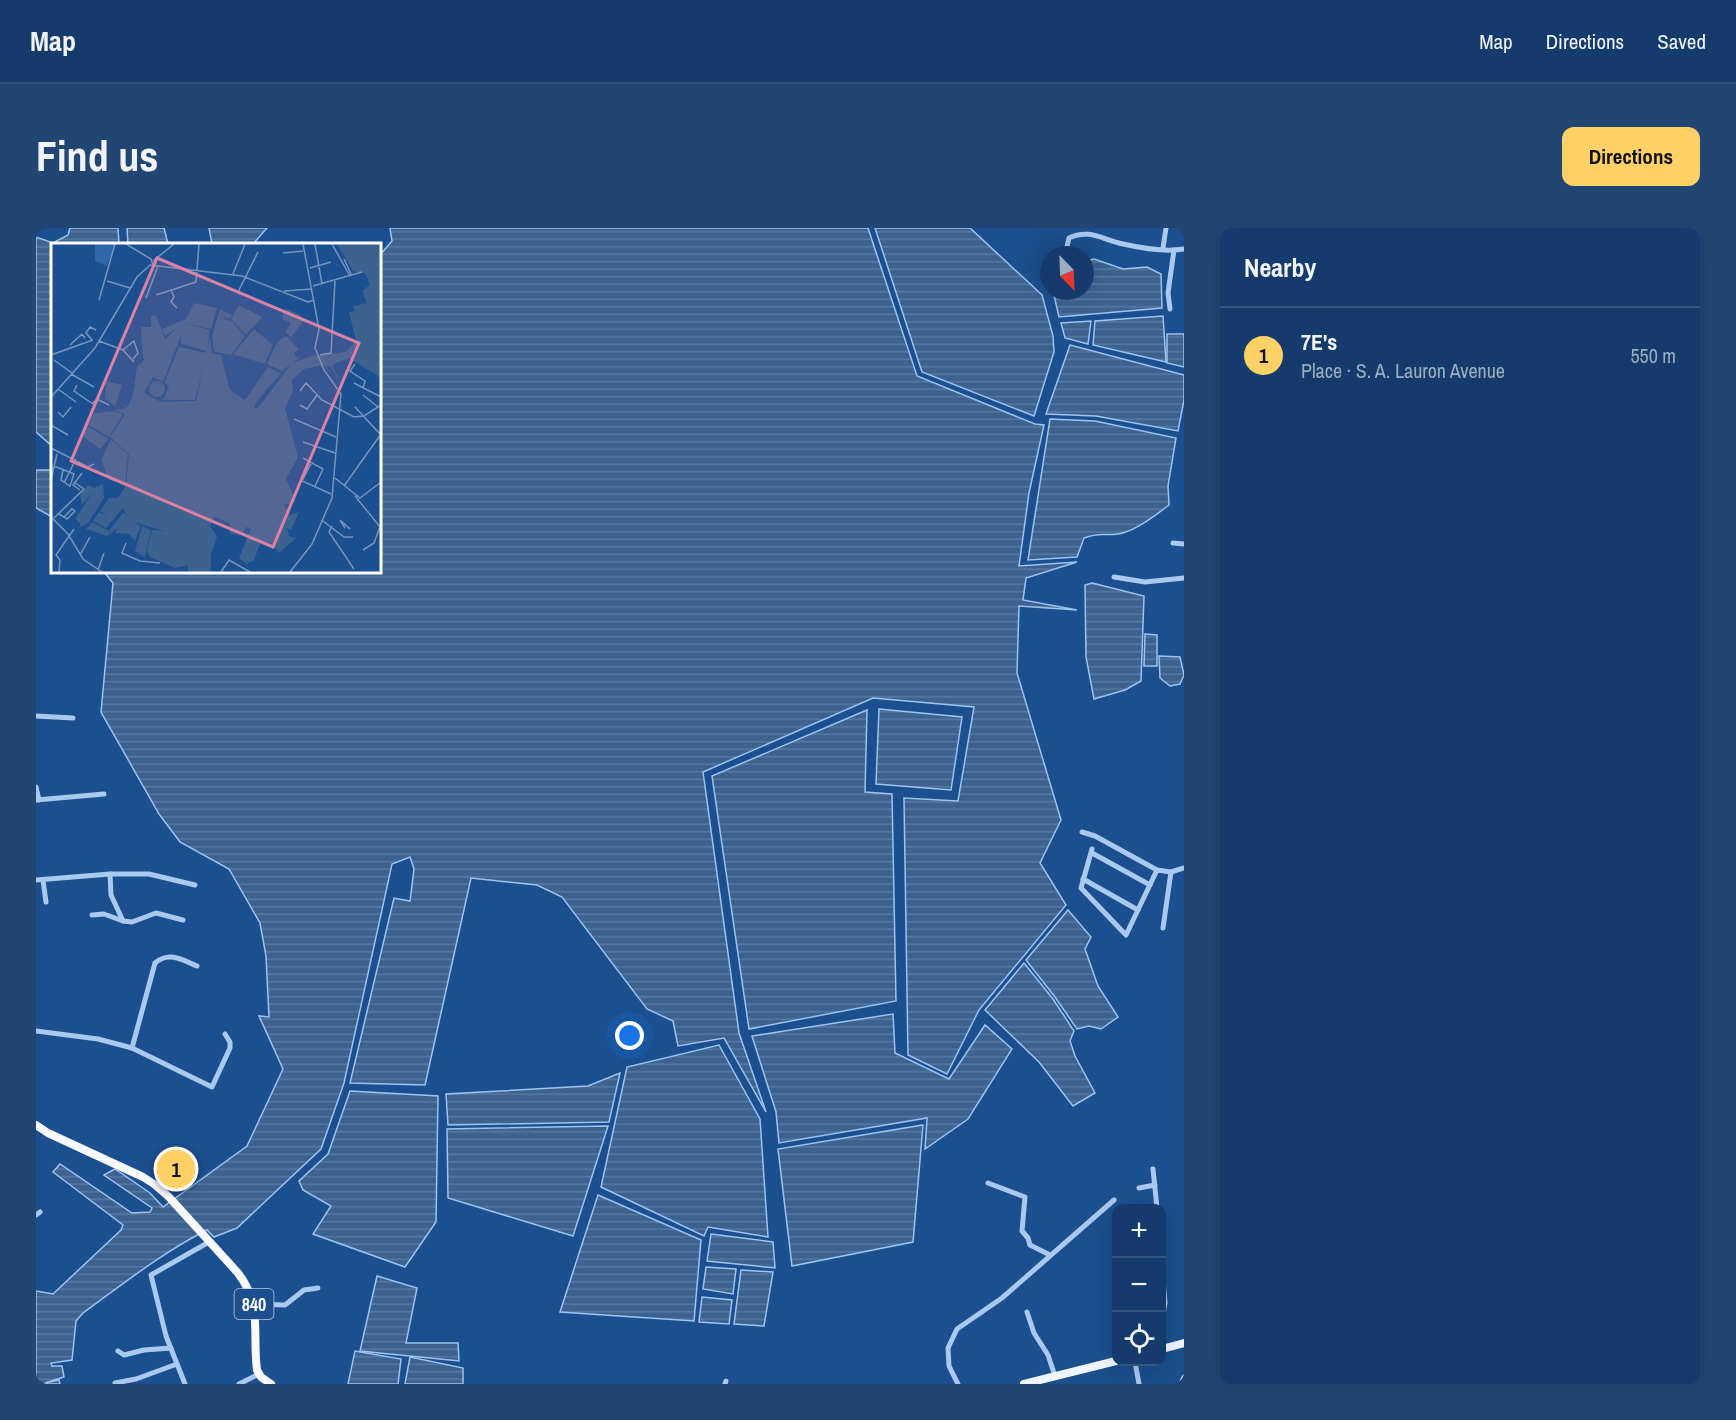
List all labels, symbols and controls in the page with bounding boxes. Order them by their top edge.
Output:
text: Map [30,22,76,60]
text: Map [1479,27,1513,56]
text: Directions [1546,27,1624,56]
text: Saved [1657,27,1706,56]
button: Directions [1562,127,1700,186]
text: Find us [36,128,158,184]
inset map [51,243,381,573]
north arrow [1040,246,1094,300]
text: Nearby [1244,250,1316,285]
text: 7E's [1301,327,1337,357]
text: 1 [1259,342,1268,369]
text: 550 m [1630,342,1676,369]
text: Place · S. A. Lauron Avenue [1301,357,1505,384]
your location [615,1021,644,1050]
pin: 1 [156,1146,196,1192]
map controls [1112,1204,1166,1366]
button: + [1112,1204,1166,1258]
button: − [1112,1258,1166,1312]
road number: 840 [234,1289,274,1319]
button: locate [1112,1312,1166,1366]

